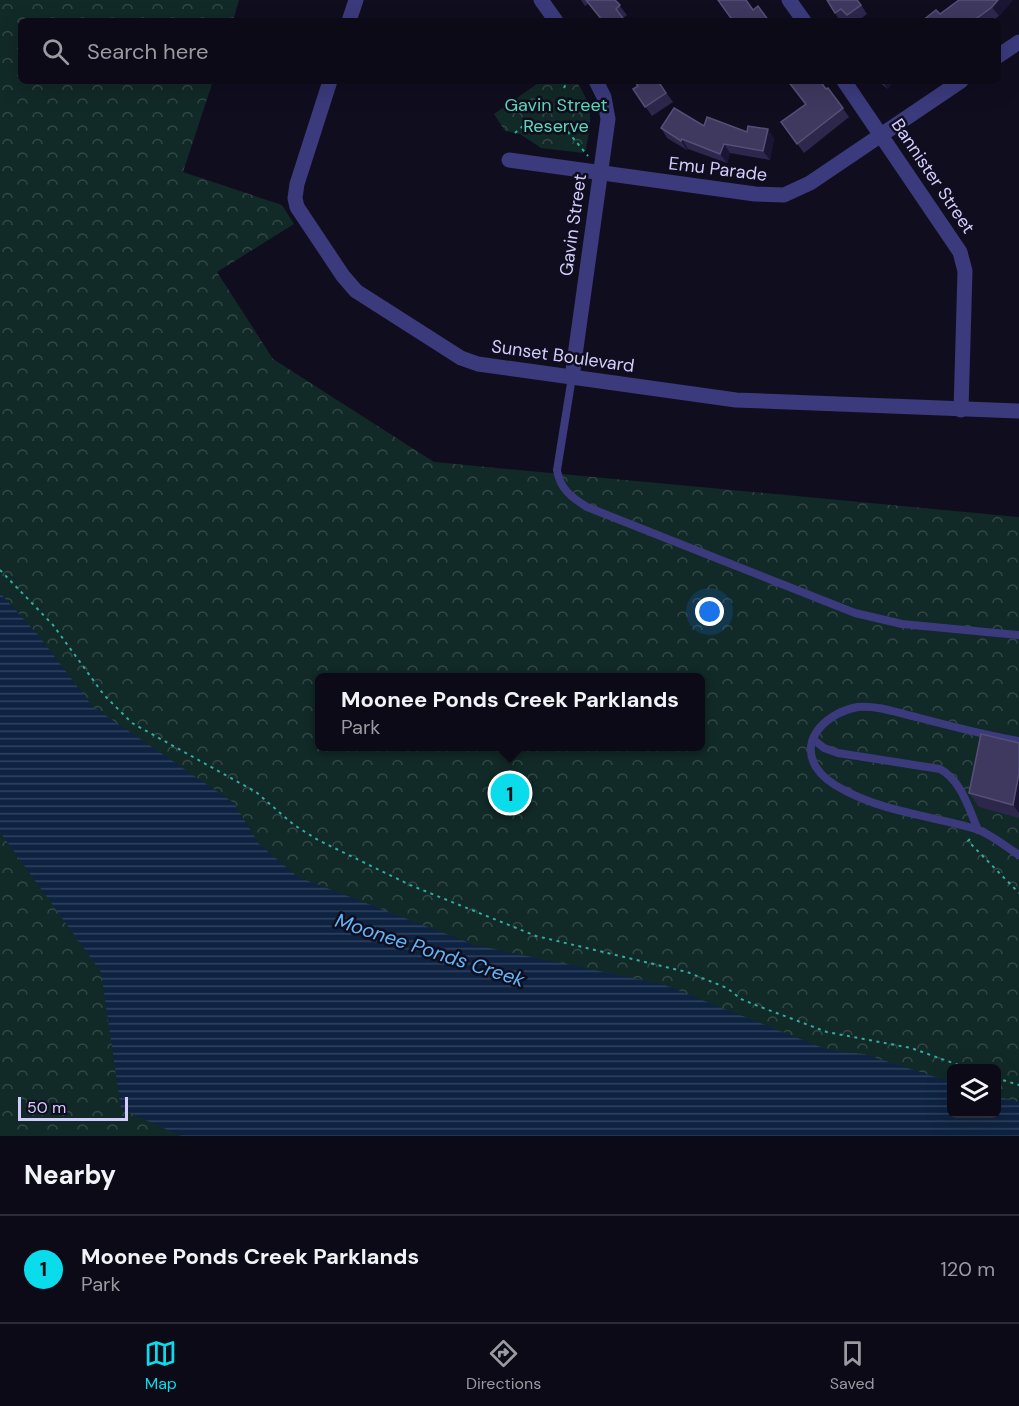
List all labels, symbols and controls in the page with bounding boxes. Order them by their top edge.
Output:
search box [18,18,1001,84]
icon: search [39,35,72,68]
text: Search here [87,37,208,66]
park label: Gavin Street Reserve [504,93,608,138]
street label: Bannister Street [886,114,980,238]
street label: Emu Parade [667,151,769,187]
street label: Gavin Street [554,172,592,278]
street label: Sunset Boulevard [490,334,636,378]
your location [695,597,724,626]
popup [315,673,705,751]
text: Moonee Ponds Creek Parklands [341,685,679,714]
text: Park [341,714,380,740]
pin: 1 [490,770,530,816]
water label: Moonee Ponds Creek [332,907,529,993]
map controls [947,1064,1001,1118]
button: layers [947,1064,1001,1118]
scale bar [18,1094,128,1122]
text: 50 m [27,1097,66,1118]
text: Nearby [24,1158,116,1192]
text: Moonee Ponds Creek Parklands [81,1242,419,1271]
text: 1 [40,1256,47,1282]
text: 120 m [941,1256,995,1282]
text: Park [81,1271,121,1297]
tab: Map [144,1337,177,1394]
tab: Directions [466,1337,541,1394]
tab: Saved [830,1337,875,1394]

